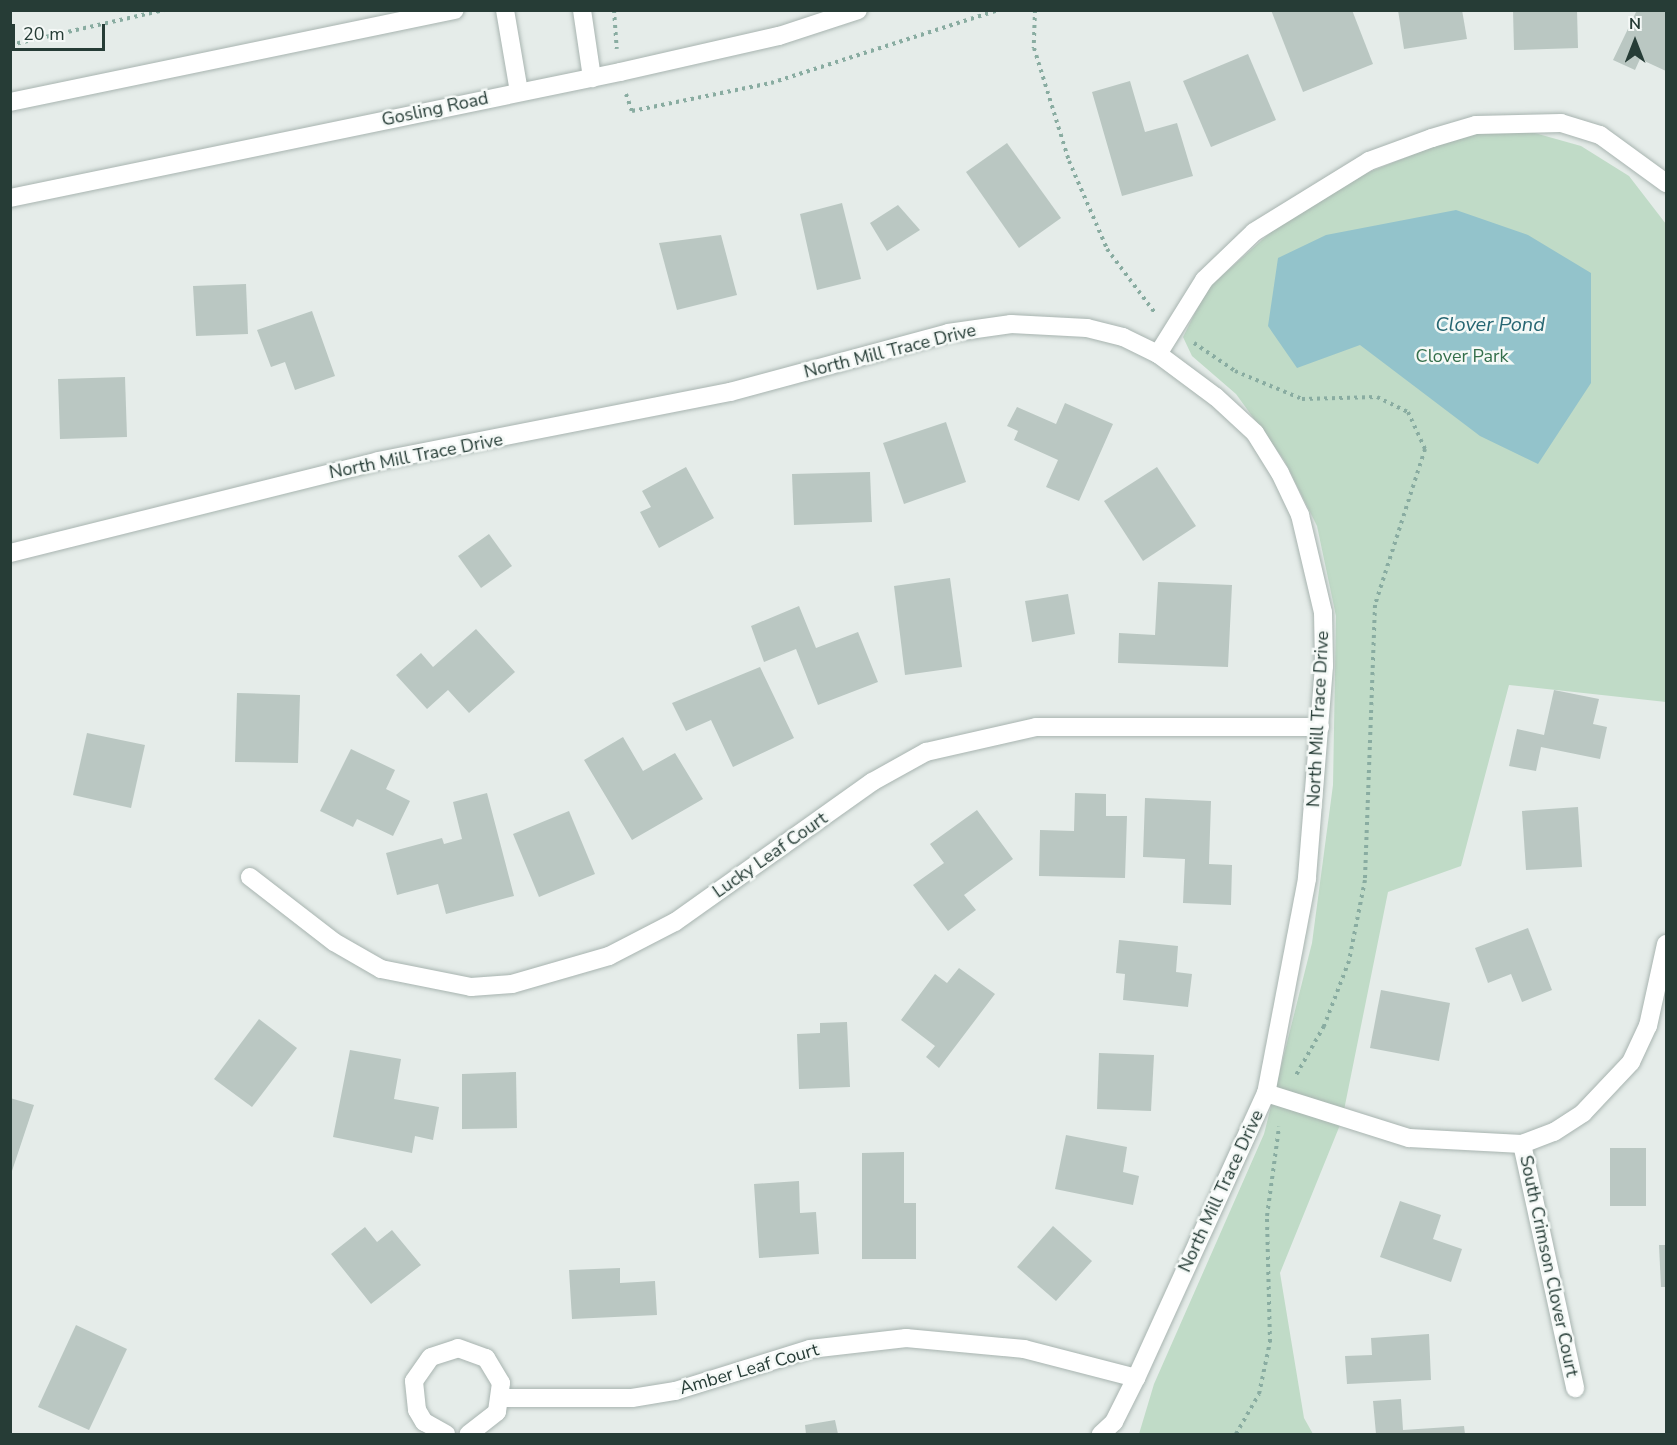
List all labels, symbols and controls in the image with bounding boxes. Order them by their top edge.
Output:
scale bar [15,12,108,50]
north arrow [1605,12,1665,72]
text: N [1629,13,1641,35]
text: 20 m [23,22,65,46]
street label: Gosling Road [380,87,490,131]
water label: Clover Pond [1435,312,1545,336]
street label: North Mill Trace Drive [802,319,978,383]
park label: Clover Park [1416,345,1508,367]
street label: North Mill Trace Drive [327,429,505,483]
street label: North Mill Trace Drive [1303,630,1333,808]
street label: Lucky Leaf Court [709,807,831,903]
street label: North Mill Trace Drive [1174,1106,1268,1276]
street label: South Crimson Clover Court [1515,1153,1583,1379]
street label: Amber Leaf Court [677,1339,821,1399]

